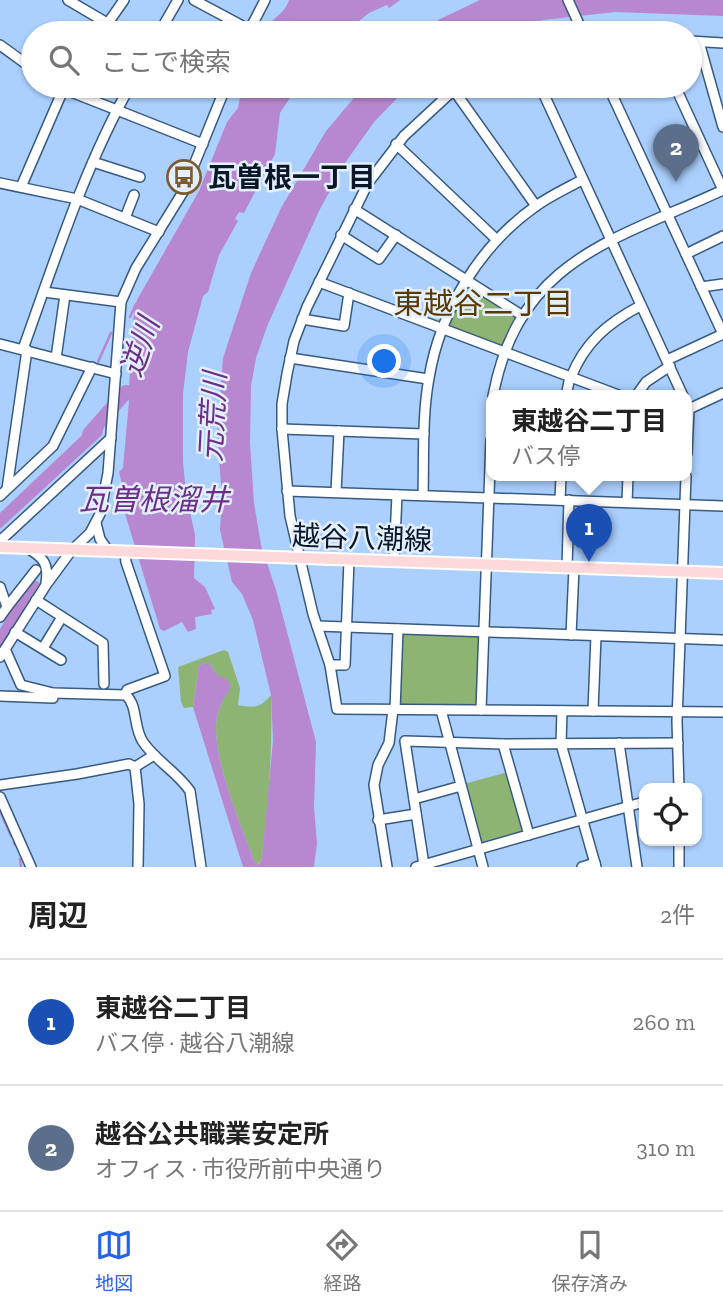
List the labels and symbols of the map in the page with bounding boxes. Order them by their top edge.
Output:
pin: 2 [653,124,699,182]
bus stop icon: 瓦曽根一丁目 [165,158,203,196]
place label: 瓦曽根一丁目 [208,161,376,194]
district label: 東越谷二丁目 [393,286,573,322]
water label: 逆川 [113,310,168,381]
your location [367,344,401,378]
water label: 元荒川 [193,368,233,463]
water label: 瓦曽根溜井 [79,482,232,518]
pin: 1 [566,504,612,562]
street label: 越谷八潮線 [291,519,433,557]

